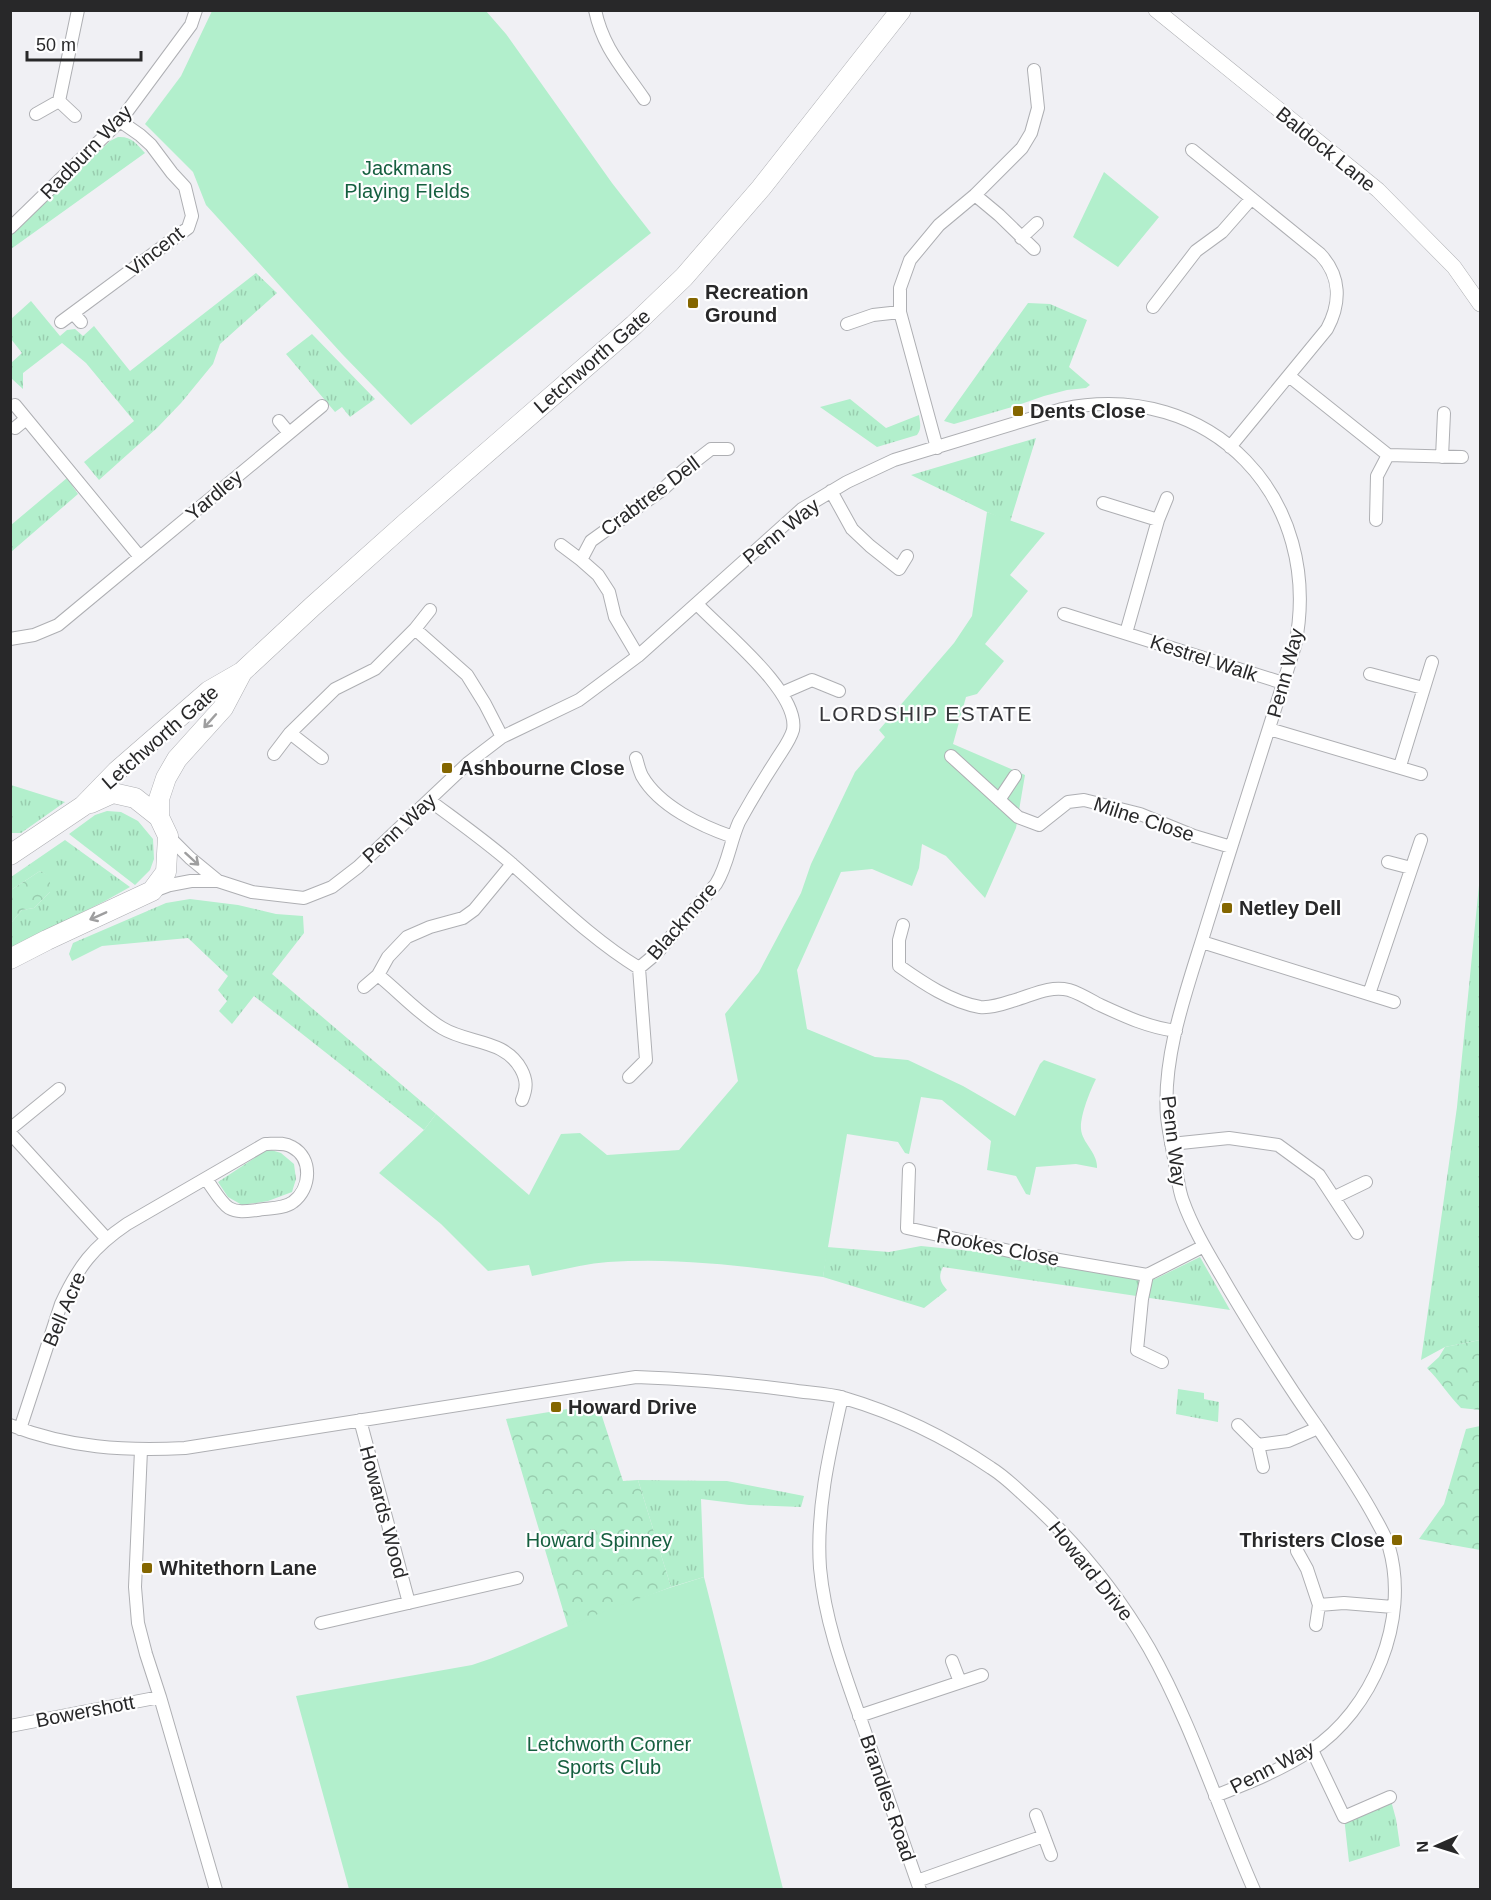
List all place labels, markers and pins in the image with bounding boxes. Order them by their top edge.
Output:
place label: Recreation Ground [705,281,808,326]
marker: Recreation Ground [686,296,700,310]
place label: Dents Close [1030,400,1146,422]
marker: Dents Close [1011,404,1025,418]
place label: Ashbourne Close [459,757,625,779]
marker: Ashbourne Close [440,761,454,775]
place label: Netley Dell [1239,897,1341,919]
marker: Netley Dell [1220,901,1234,915]
place label: Howard Drive [568,1396,697,1418]
marker: Howard Drive [549,1400,563,1414]
place label: Thristers Close [1239,1529,1385,1551]
marker: Thristers Close [1390,1533,1404,1547]
place label: Whitethorn Lane [159,1557,317,1579]
marker: Whitethorn Lane [140,1561,154,1575]

